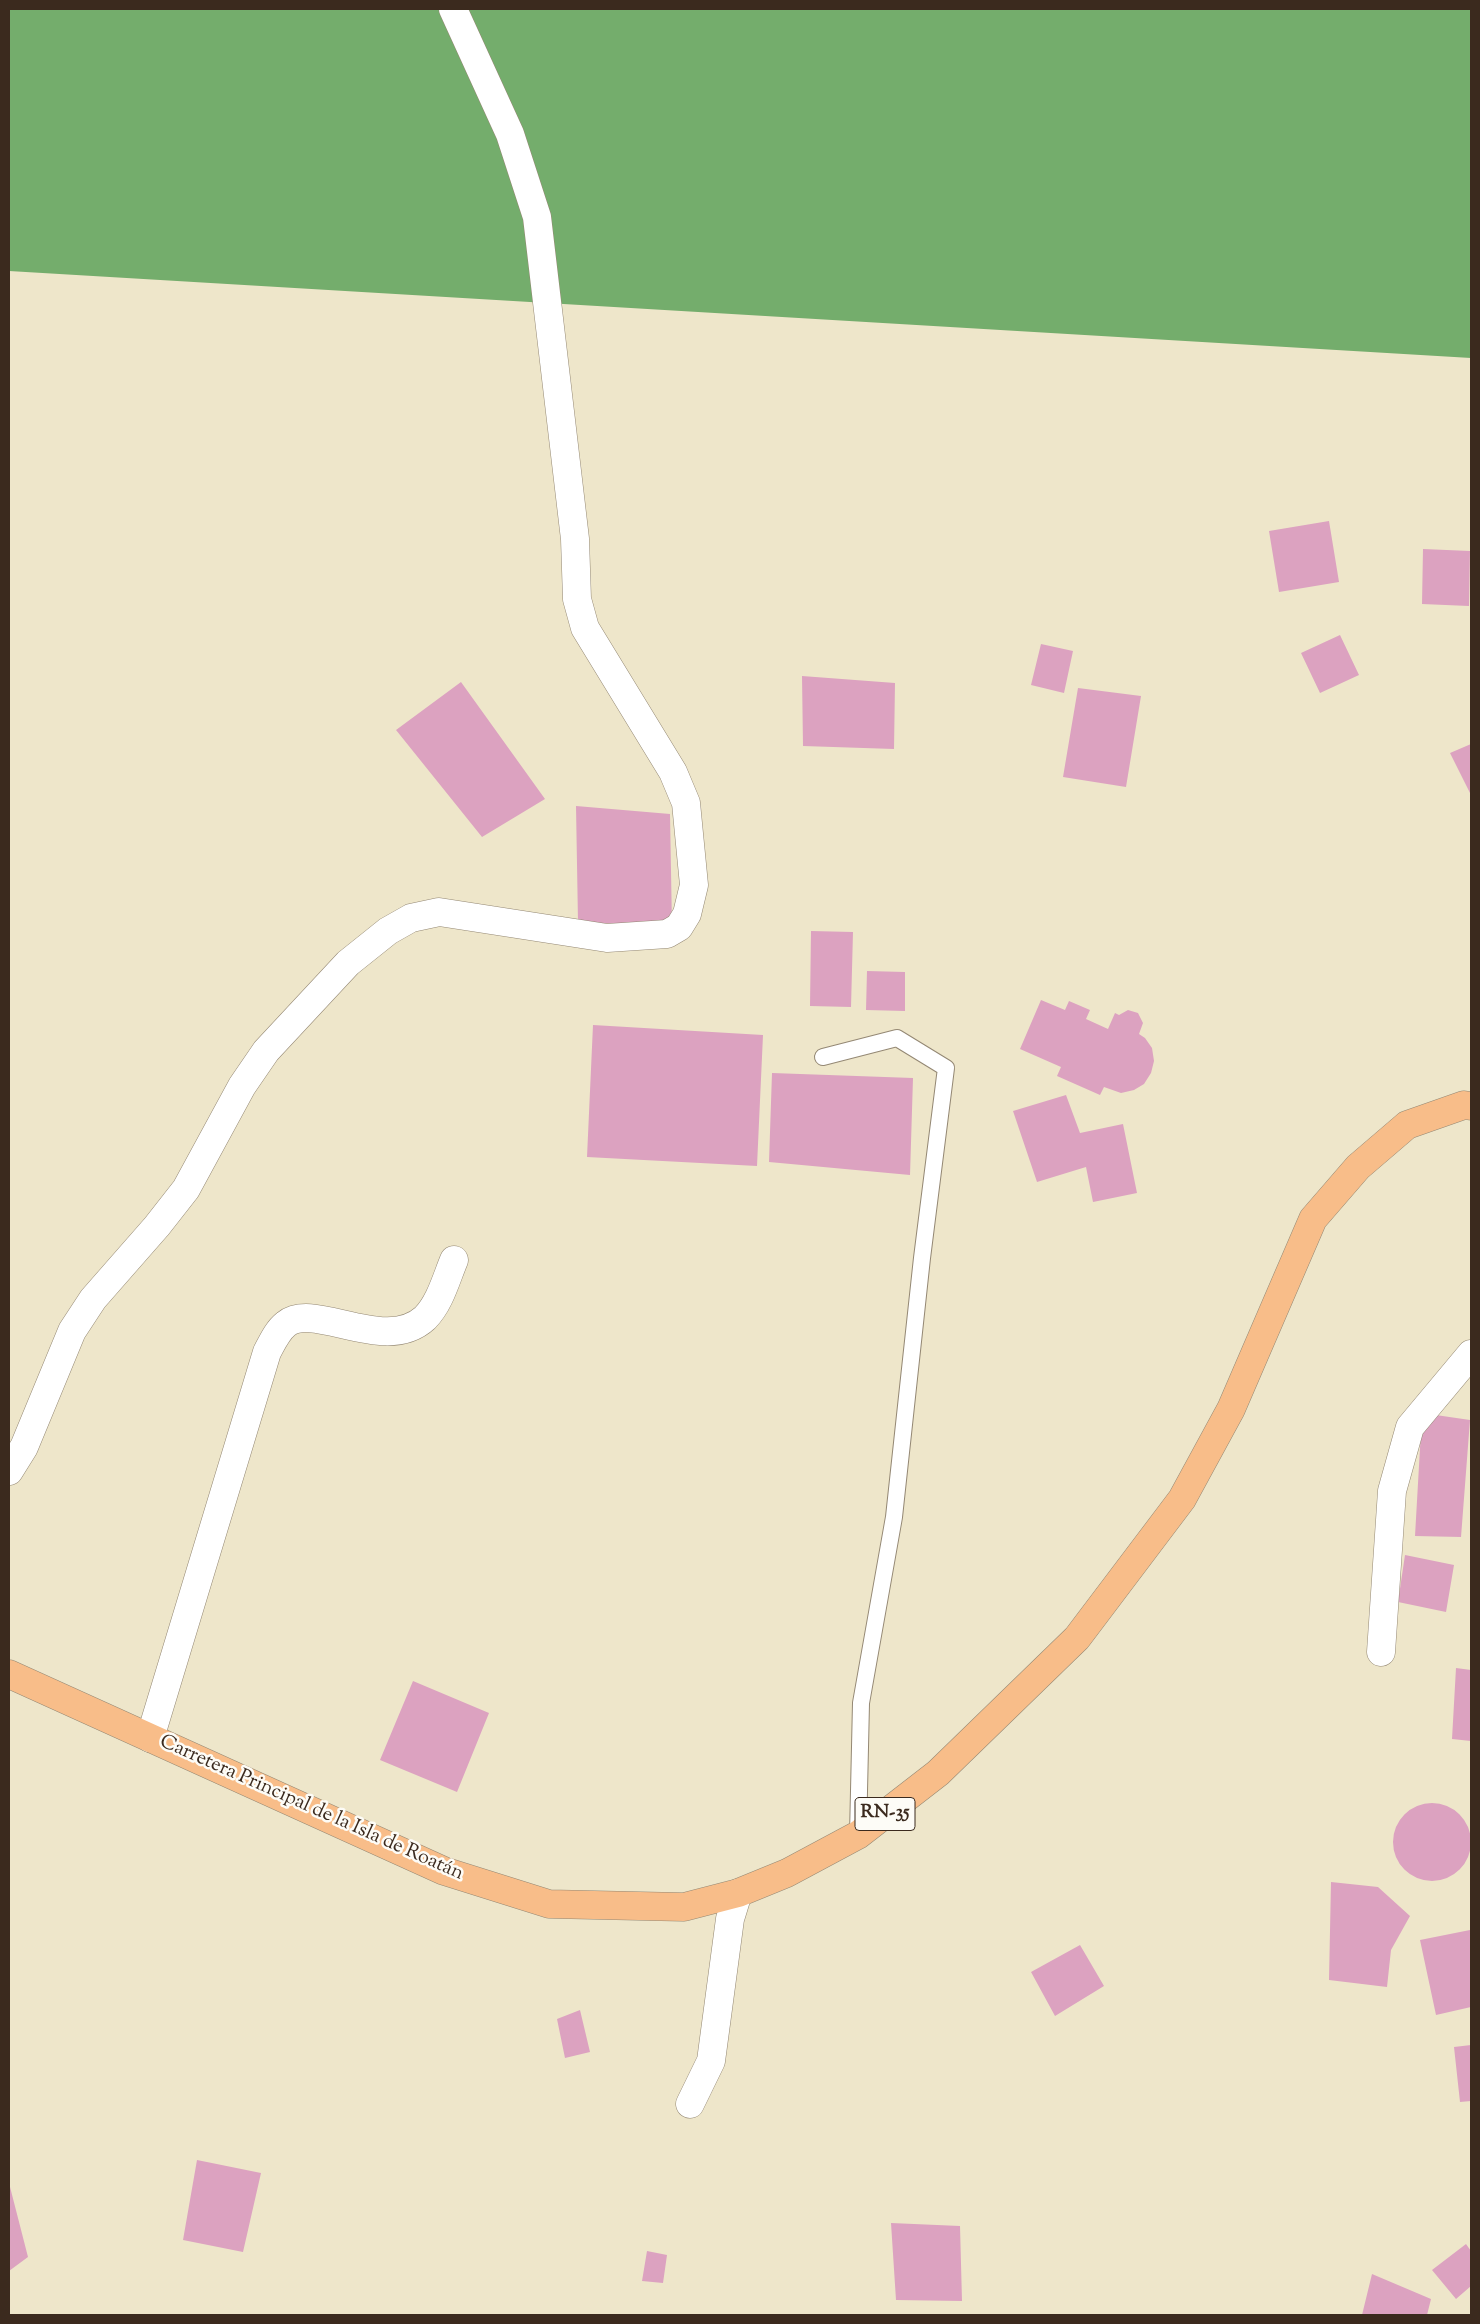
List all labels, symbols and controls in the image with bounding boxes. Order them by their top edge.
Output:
street label: Carretera Principal de la Isla de Roatán [155,1731,467,1887]
road number: RN-35 [855,1798,915,1830]

